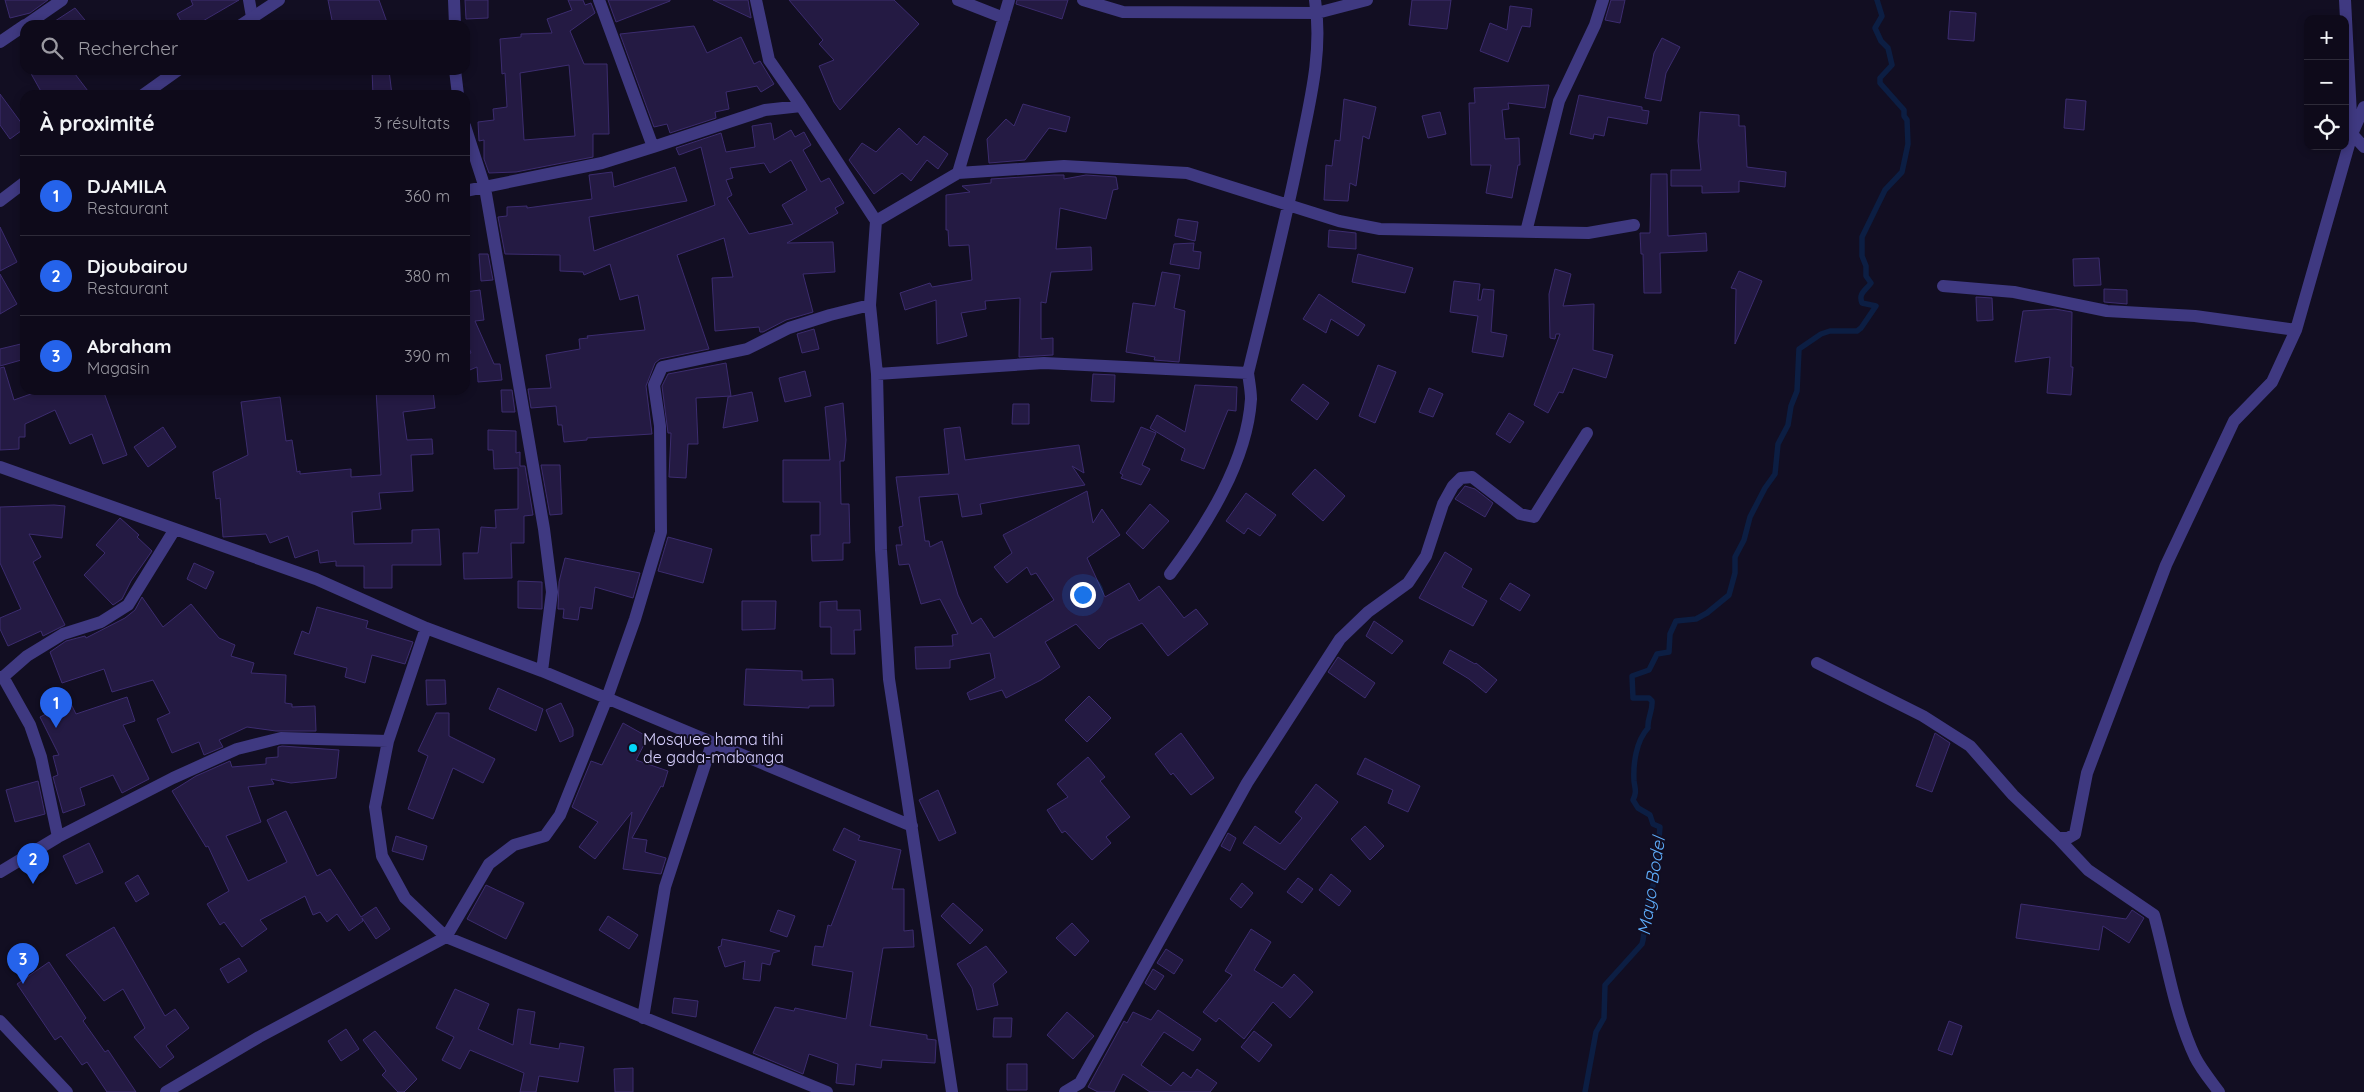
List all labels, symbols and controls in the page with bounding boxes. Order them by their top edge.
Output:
map controls [2304,15,2349,150]
button: + [2304,15,2349,60]
search box [20,20,470,75]
icon: search [38,34,66,62]
text: Rechercher [78,36,178,60]
button: − [2304,60,2349,105]
button: locate [2304,105,2349,150]
text: À proximité [40,110,155,136]
text: 3 résultats [374,113,450,133]
text: DJAMILA [87,174,166,198]
text: 1 [53,186,59,206]
text: 360 m [405,186,450,206]
text: Restaurant [87,198,169,218]
text: Djoubairou [87,254,188,278]
text: 2 [51,266,61,286]
text: 380 m [404,266,450,286]
text: Restaurant [87,278,169,298]
text: Abraham [87,334,172,358]
text: 3 [52,346,60,366]
text: 390 m [404,346,450,366]
text: Magasin [87,358,150,378]
your location [1070,582,1096,608]
pin: 1 [40,687,72,728]
place label: Mosquee hama tihi de gada-mabanga [643,729,784,767]
marker: Mosquee hama tihi de gada-mabanga [627,742,639,754]
water label: Mayo Bodel [1632,833,1670,937]
pin: 2 [17,843,49,884]
pin: 3 [7,943,39,984]

